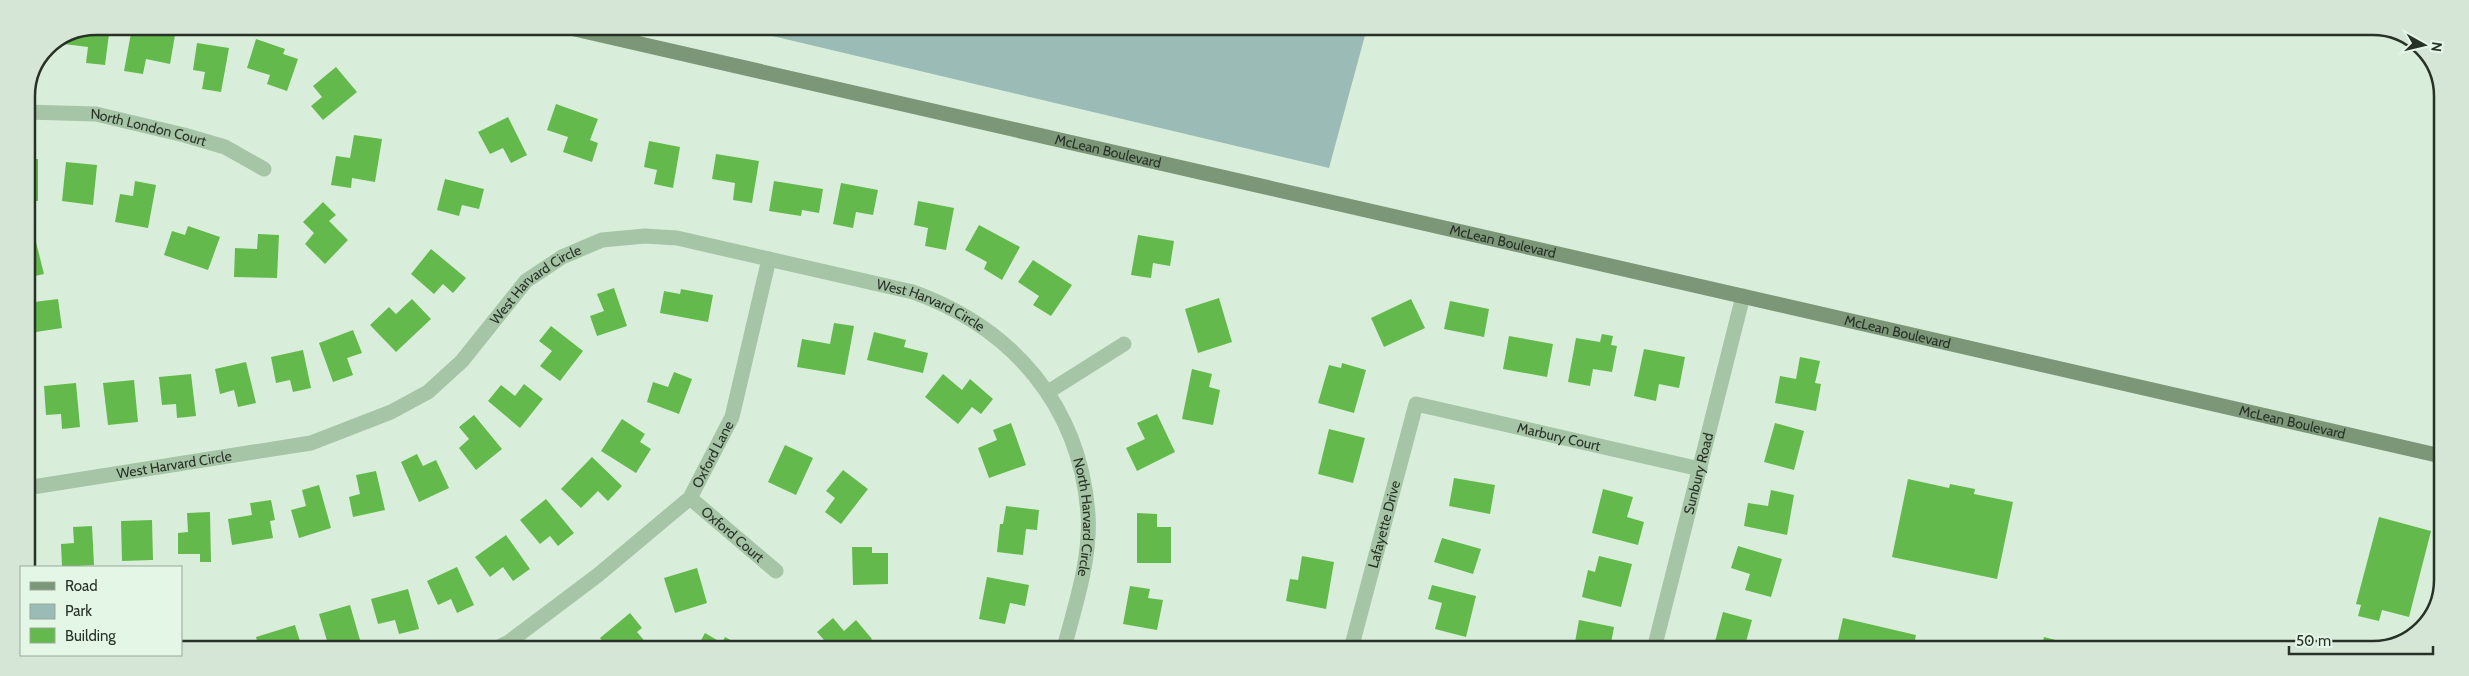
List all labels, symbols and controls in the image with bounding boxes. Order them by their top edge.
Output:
north arrow [2399,20,2449,70]
text: N [2427,41,2446,53]
street label: North London Court [90,105,209,150]
street label: McLean Boulevard [1053,130,1163,172]
street label: McLean Boulevard [1448,220,1558,262]
street label: West Harvard Circle [486,241,584,328]
street label: West Harvard Circle [875,275,988,335]
street label: McLean Boulevard [1843,311,1953,353]
street label: McLean Boulevard [2237,401,2347,443]
street label: Oxford Lane [688,418,738,491]
street label: Marbury Court [1515,418,1602,455]
street label: Sunbury Road [1679,431,1717,516]
street label: West Harvard Circle [115,447,233,483]
street label: North Harvard Circle [1069,456,1097,578]
street label: Lafayette Drive [1364,479,1404,570]
street label: Oxford Court [697,502,768,566]
legend [20,566,182,656]
text: Road [65,577,98,595]
text: Park [65,602,92,620]
scale bar [2289,624,2433,656]
text: Building [65,627,116,645]
text: 50 m [2296,632,2331,650]

